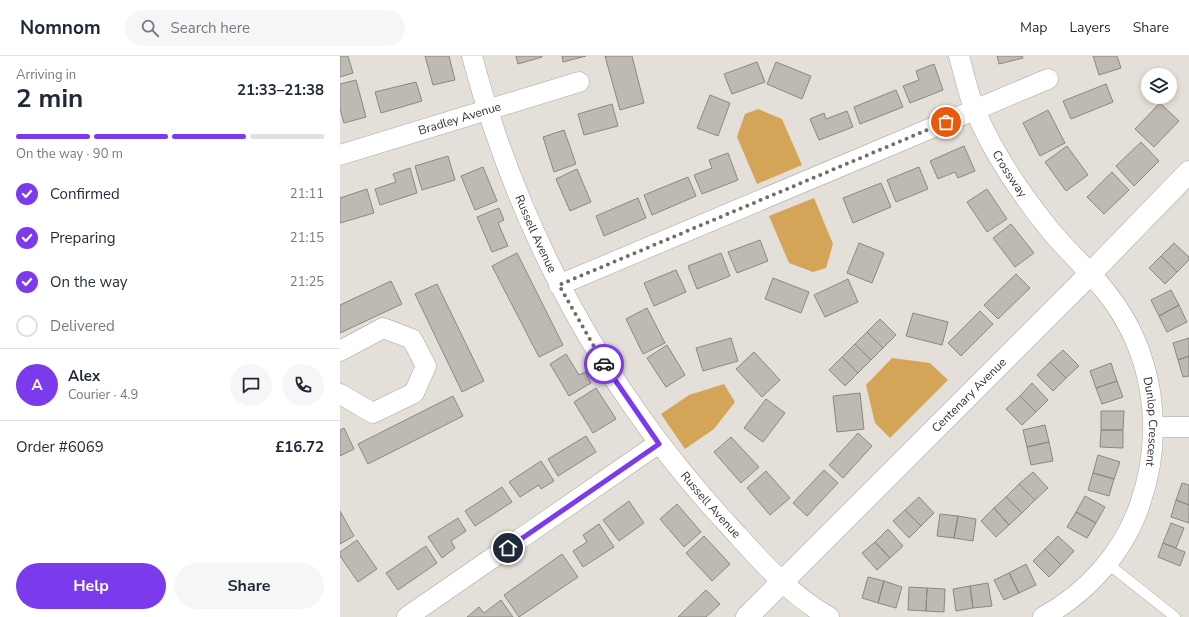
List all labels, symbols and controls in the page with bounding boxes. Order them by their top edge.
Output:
search box [125,10,405,46]
text: Nomnom [20,15,101,41]
icon: search [139,17,161,39]
text: Search here [171,18,250,38]
text: Map [1020,18,1047,37]
text: Layers [1069,18,1111,37]
text: Share [1133,18,1169,37]
text: Arriving in [16,66,76,84]
map controls [1141,68,1177,104]
button: layers [1141,68,1177,104]
text: 21:33–21:38 [237,80,324,100]
text: 2 min [16,81,83,116]
street label: Bradley Avenue [416,98,503,139]
pin [929,105,963,139]
icon: bag [935,111,957,133]
text: On the way · 90 m [16,145,123,163]
street label: Crossway [989,147,1031,201]
icon: check [16,183,38,205]
text: Confirmed [50,184,120,204]
text: 21:11 [290,185,324,203]
street label: Russell Avenue [511,192,560,275]
icon: check [16,227,38,249]
text: Preparing [50,228,115,248]
text: 21:15 [290,229,324,247]
icon: check [16,271,38,293]
text: On the way [50,272,128,292]
text: 21:25 [290,273,324,291]
text: Delivered [50,316,115,336]
courier [584,344,624,384]
icon: car [593,353,615,375]
street label: Centenary Avenue [928,354,1010,436]
button: chat [230,364,272,406]
button: phone [282,364,324,406]
text: Alex [68,366,100,386]
text: A [31,375,43,395]
street label: Dunlop Crescent [1139,375,1161,468]
text: Courier · 4.9 [68,386,138,404]
text: Order #6069 [16,437,104,457]
text: £16.72 [275,437,324,457]
street label: Russell Avenue [677,468,744,542]
pin [491,531,525,565]
icon: home [497,537,519,559]
button: Help [16,563,166,609]
button: Share [174,563,324,609]

